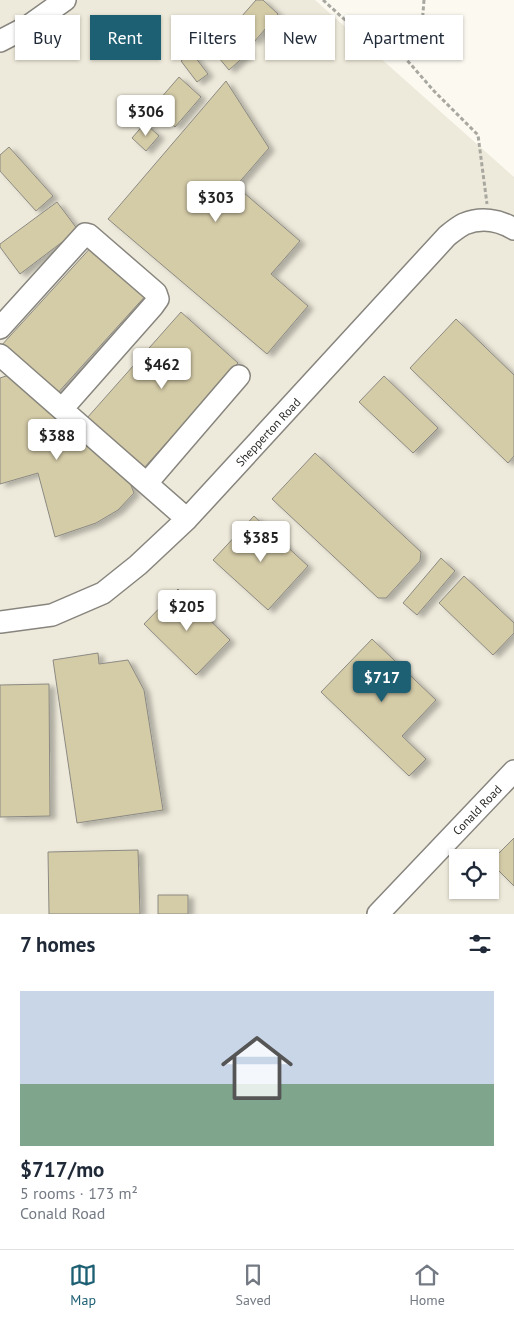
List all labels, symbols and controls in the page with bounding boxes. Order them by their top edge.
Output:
chip: Buy [15,15,80,60]
chip: Rent [90,15,161,60]
chip: Filters [171,15,255,60]
chip: New [265,15,335,60]
chip: Apartment [345,15,463,60]
pin: $306 [116,94,176,137]
text: $306 [128,101,164,121]
pin: $303 [186,180,246,223]
text: $303 [198,187,234,207]
pin: $462 [132,348,192,390]
text: $462 [144,354,180,374]
street label: Shepperton Road [232,395,304,469]
pin: $388 [27,418,87,461]
text: $388 [39,425,75,445]
pin: $385 [231,520,291,563]
text: $385 [243,527,279,547]
pin: $205 [157,590,217,632]
text: $205 [169,596,205,616]
pin: $717 [352,660,412,703]
text: $717 [364,667,400,687]
street label: Conald Road [449,782,505,838]
map controls [449,849,499,899]
button: locate [449,849,499,899]
icon: filters [466,930,494,958]
text: 7 homes [20,931,95,958]
icon: home [212,1023,302,1113]
text: $717/mo [20,1156,104,1183]
text: 5 rooms · 173 m² [20,1183,138,1203]
text: Conald Road [20,1203,105,1223]
tab: Map [69,1261,97,1309]
tab: Saved [235,1261,271,1309]
tab: Home [409,1261,445,1309]

